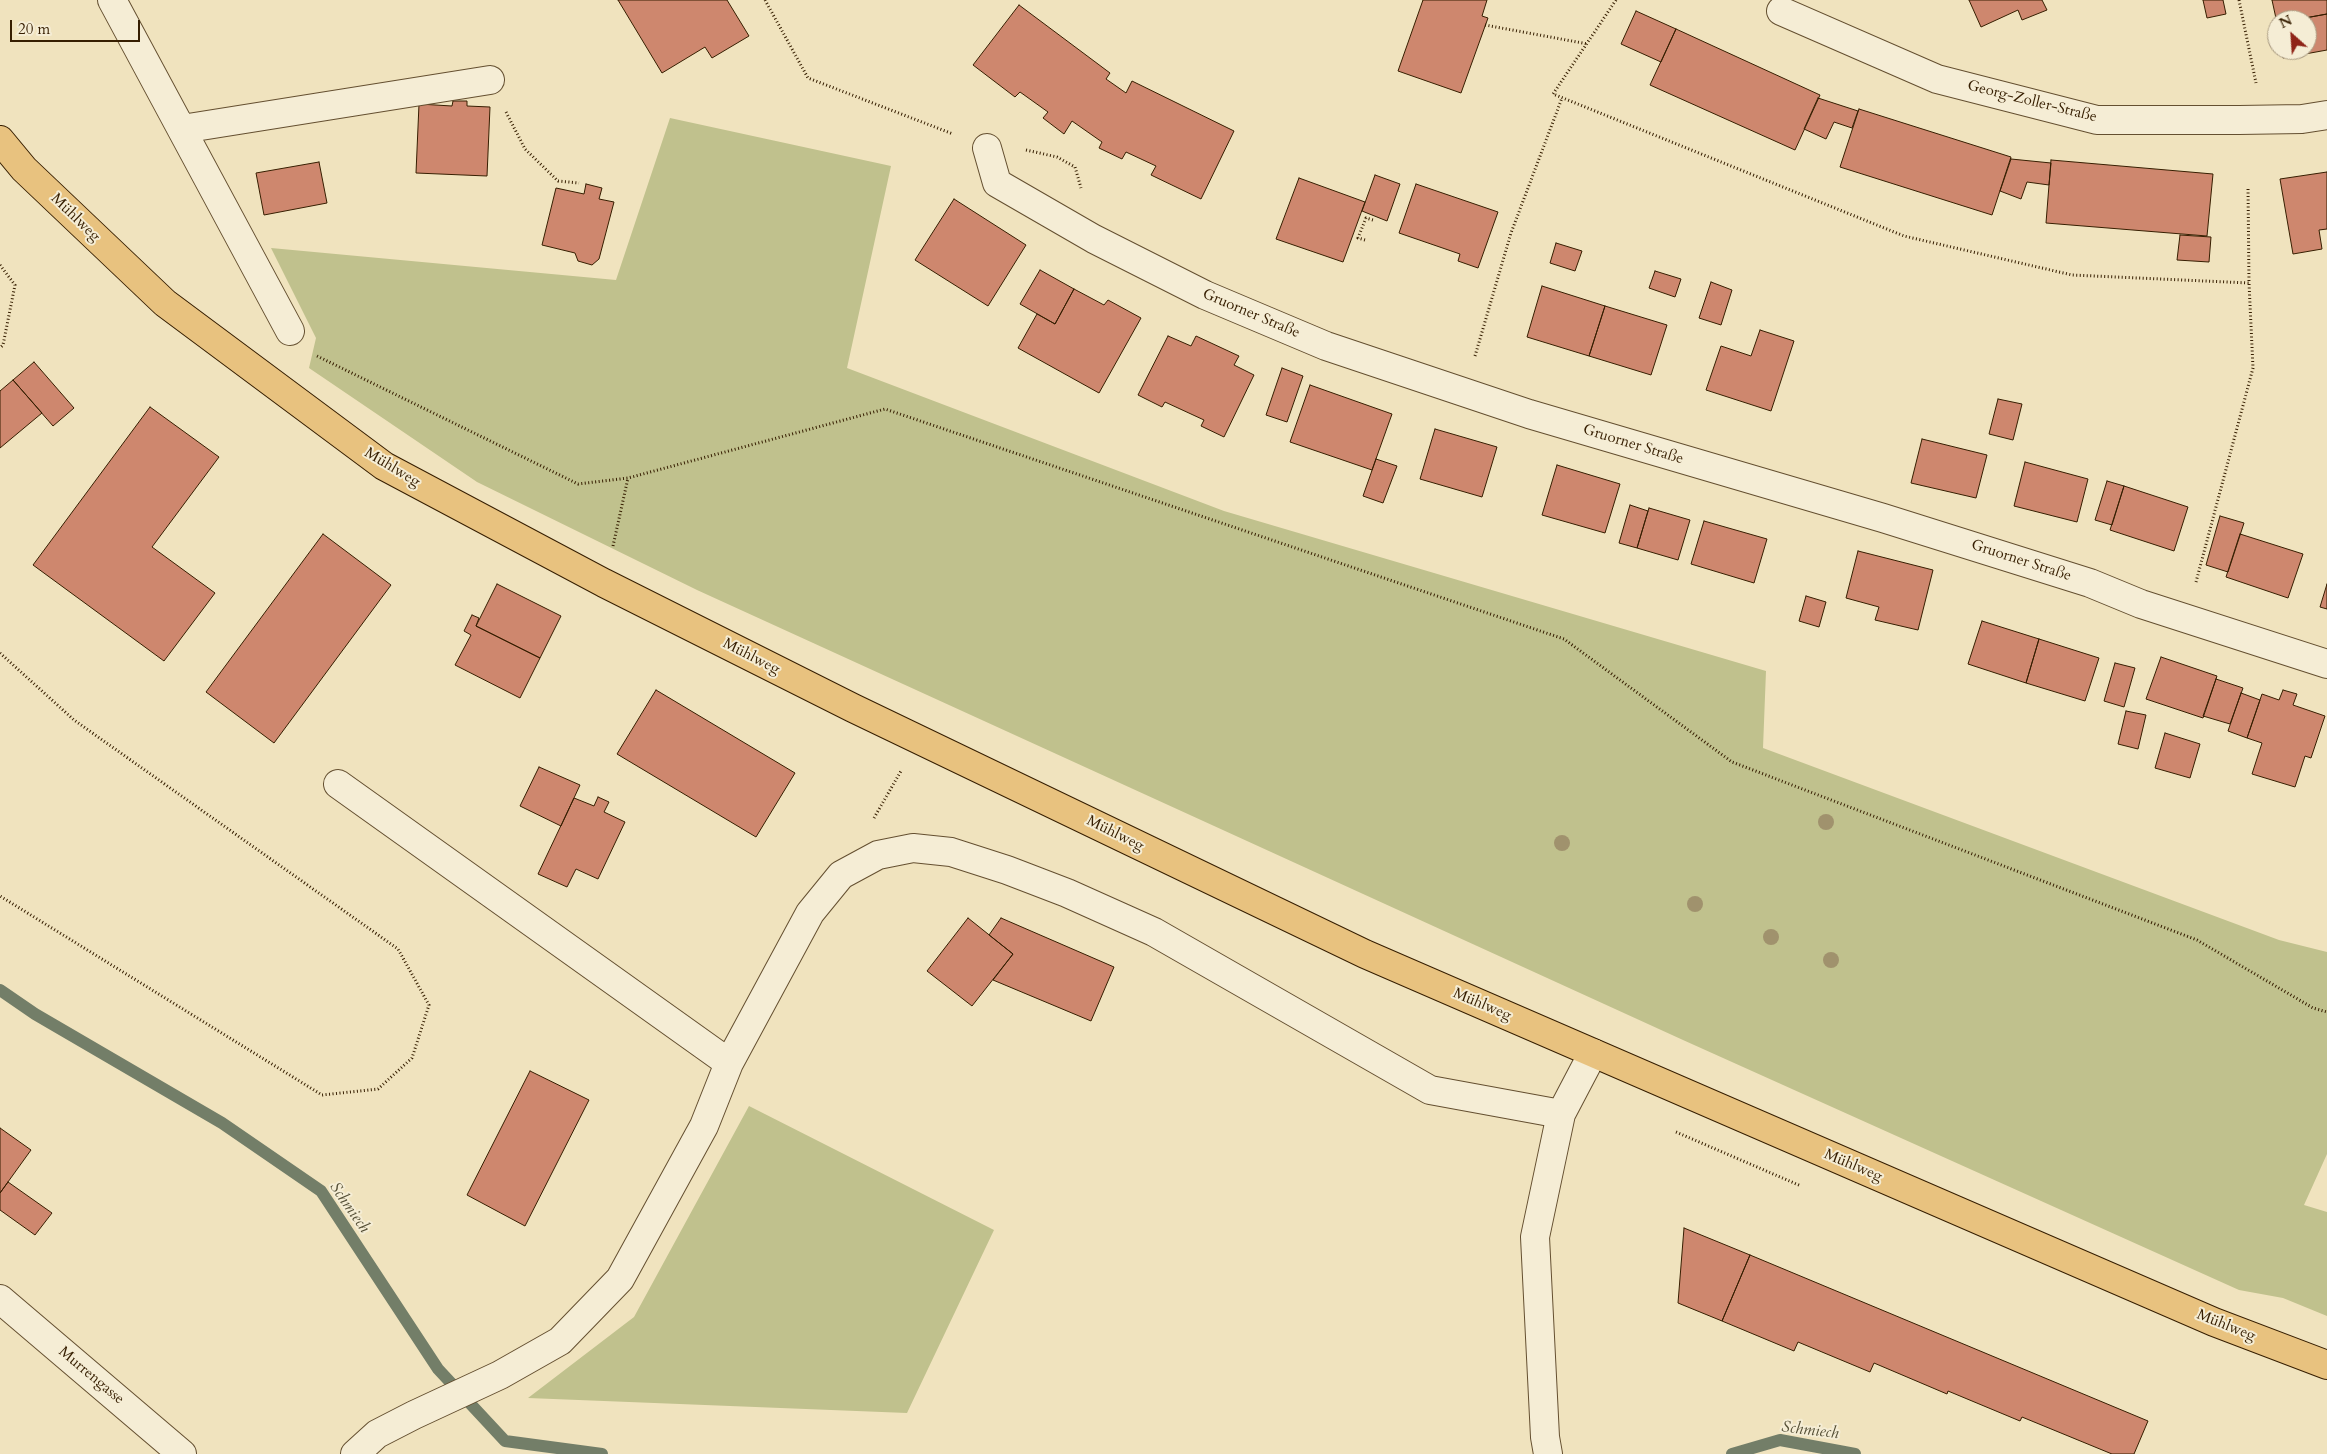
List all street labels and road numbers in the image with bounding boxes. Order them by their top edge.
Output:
street label: Georg-Zoller-Straße [1965,77,2099,127]
street label: Mühlweg [47,190,103,246]
street label: Gruorner Straße [1200,285,1302,343]
street label: Gruorner Straße [1581,421,1685,469]
street label: Mühlweg [361,444,423,492]
street label: Gruorner Straße [1969,536,2073,586]
street label: Mühlweg [719,635,783,679]
street label: Mühlweg [1083,812,1147,856]
street label: Mühlweg [1450,985,1514,1025]
street label: Mühlweg [1821,1146,1885,1186]
street label: Mühlweg [2194,1306,2258,1346]
street label: Murrengasse [54,1343,128,1409]

